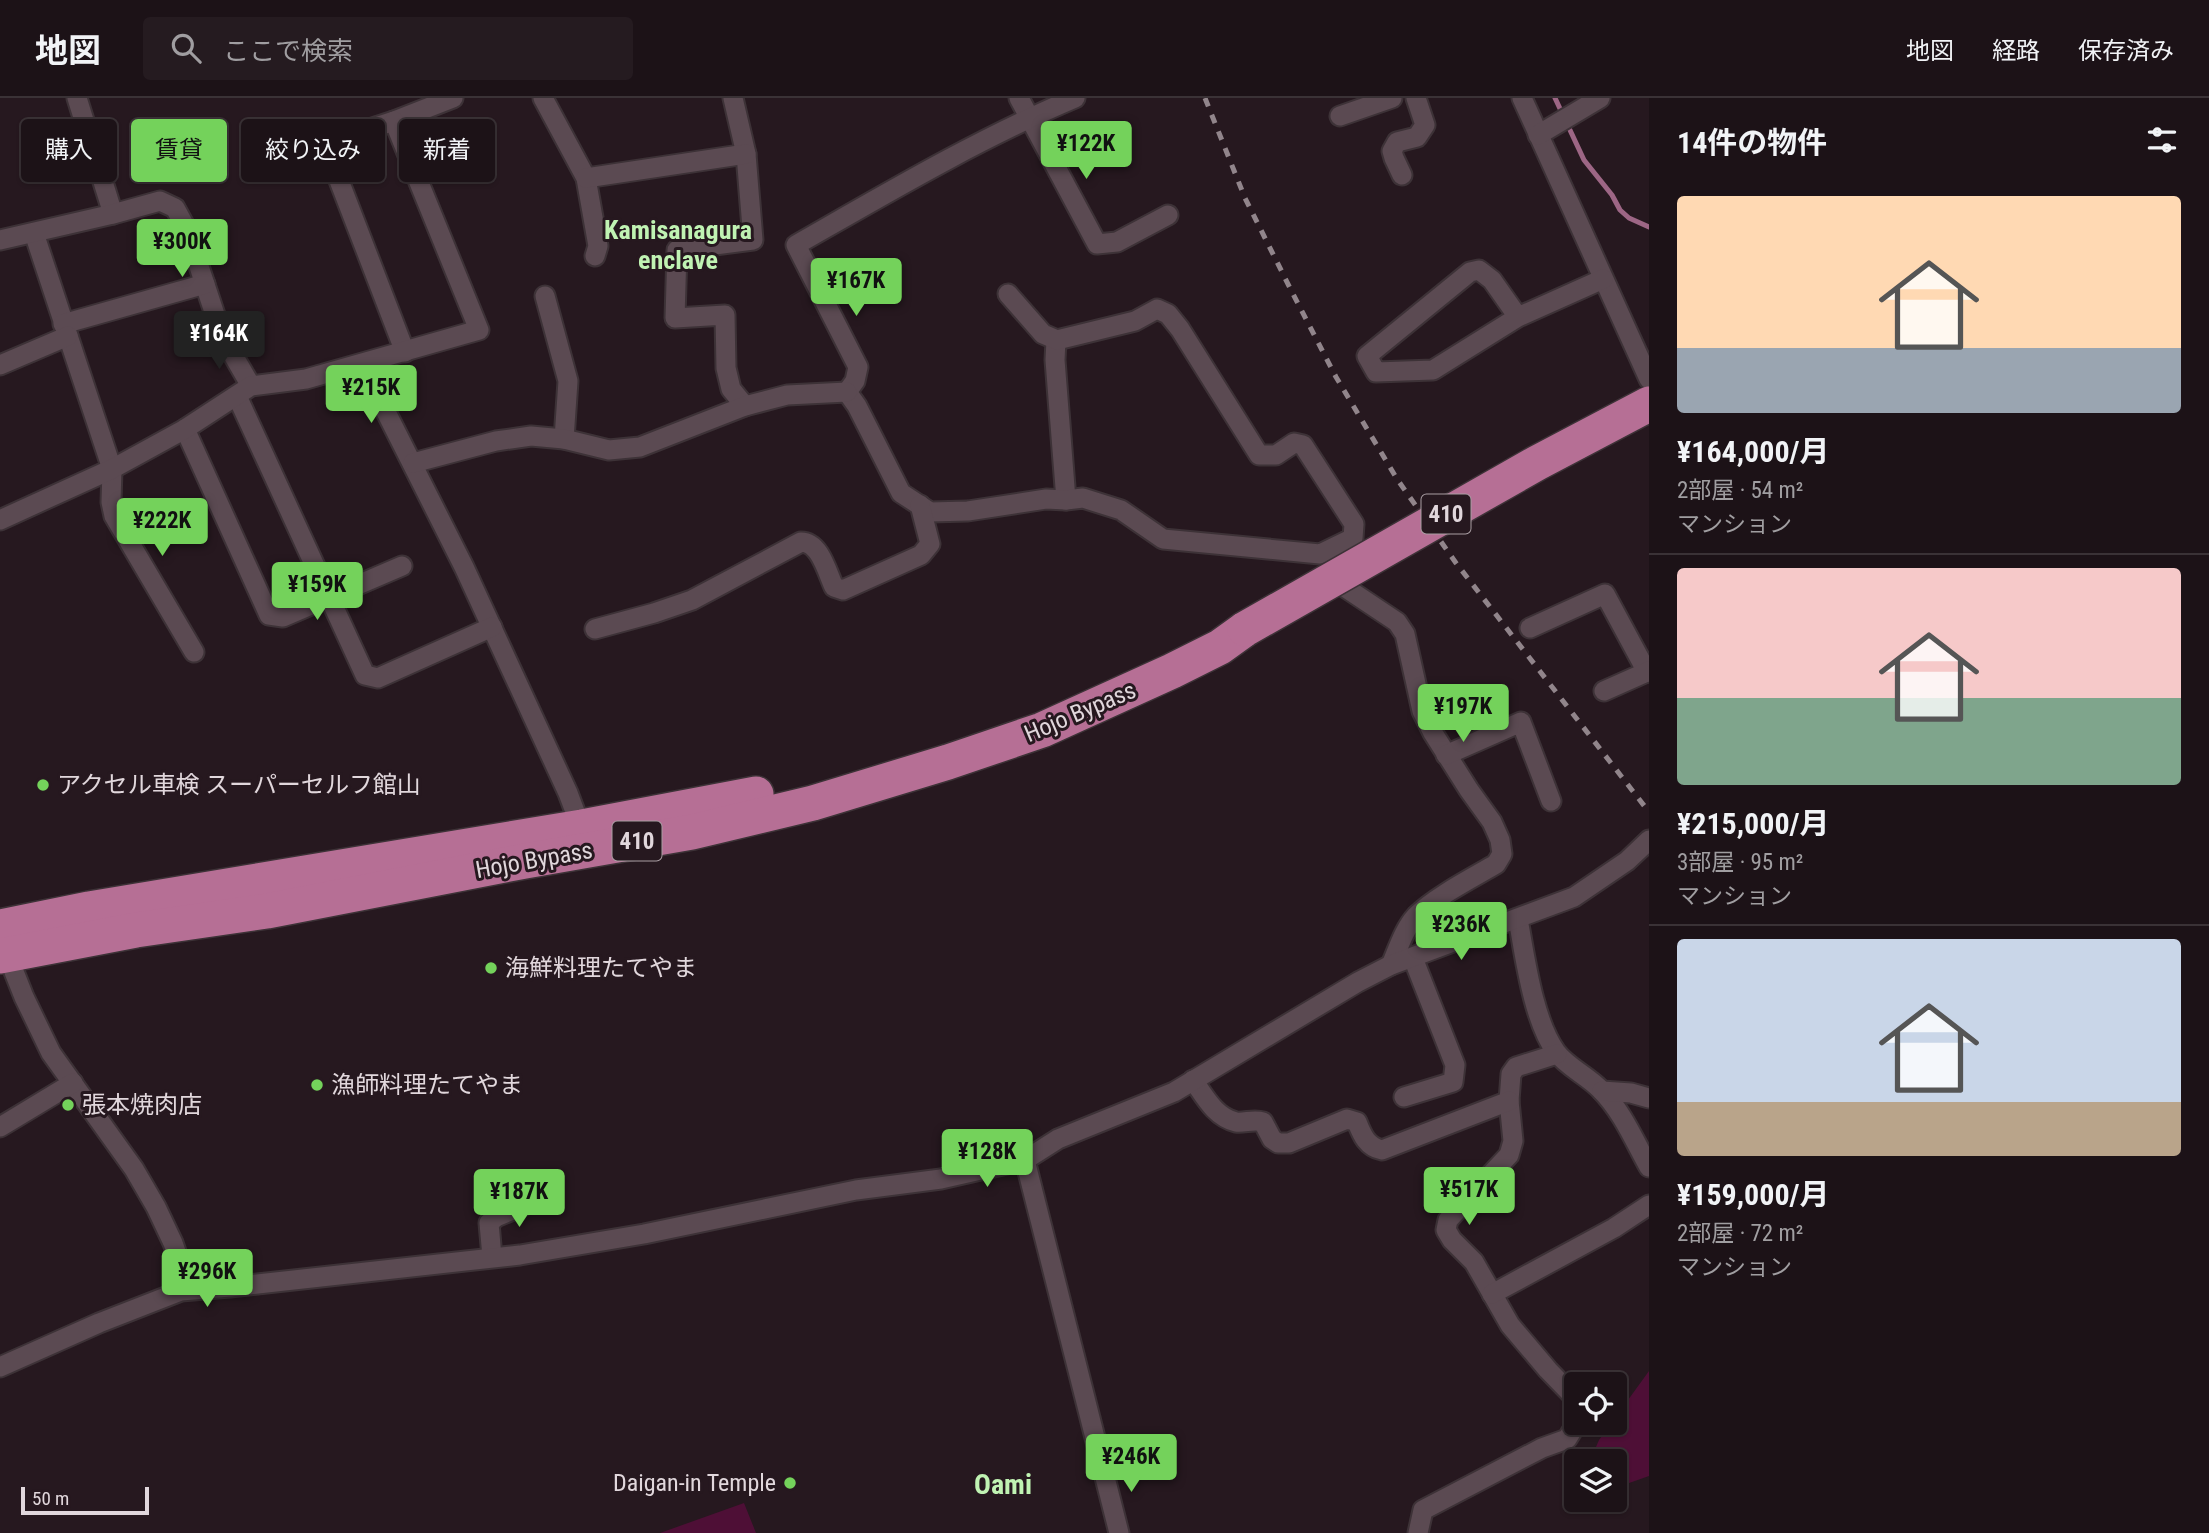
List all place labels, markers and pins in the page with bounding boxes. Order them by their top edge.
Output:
pin: ¥122K [1037,122,1135,181]
pin: ¥300K [133,220,231,279]
pin: ¥167K [807,258,905,318]
pin: ¥164K [170,312,268,371]
pin: ¥215K [322,366,420,425]
pin: ¥222K [113,498,211,558]
pin: ¥159K [268,562,366,622]
pin: ¥197K [1414,684,1512,744]
place label: アクセル車検 スーパーセルフ館山 [57,771,421,799]
marker: アクセル車検 スーパーセルフ館山 [35,777,51,793]
pin: ¥236K [1412,902,1510,962]
place label: 海鮮料理たてやま [505,954,697,982]
marker: 海鮮料理たてやま [483,960,499,976]
place label: 漁師料理たてやま [331,1071,523,1099]
marker: 漁師料理たてやま [309,1077,325,1093]
place label: 張本焼肉店 [82,1091,202,1119]
marker: 張本焼肉店 [60,1097,76,1113]
pin: ¥128K [938,1130,1036,1189]
pin: ¥517K [1420,1168,1518,1227]
pin: ¥187K [470,1170,568,1229]
pin: ¥296K [158,1250,256,1309]
pin: ¥246K [1082,1434,1180,1494]
place label: Daigan-in Temple [613,1469,776,1497]
marker: Daigan-in Temple [782,1475,798,1491]

